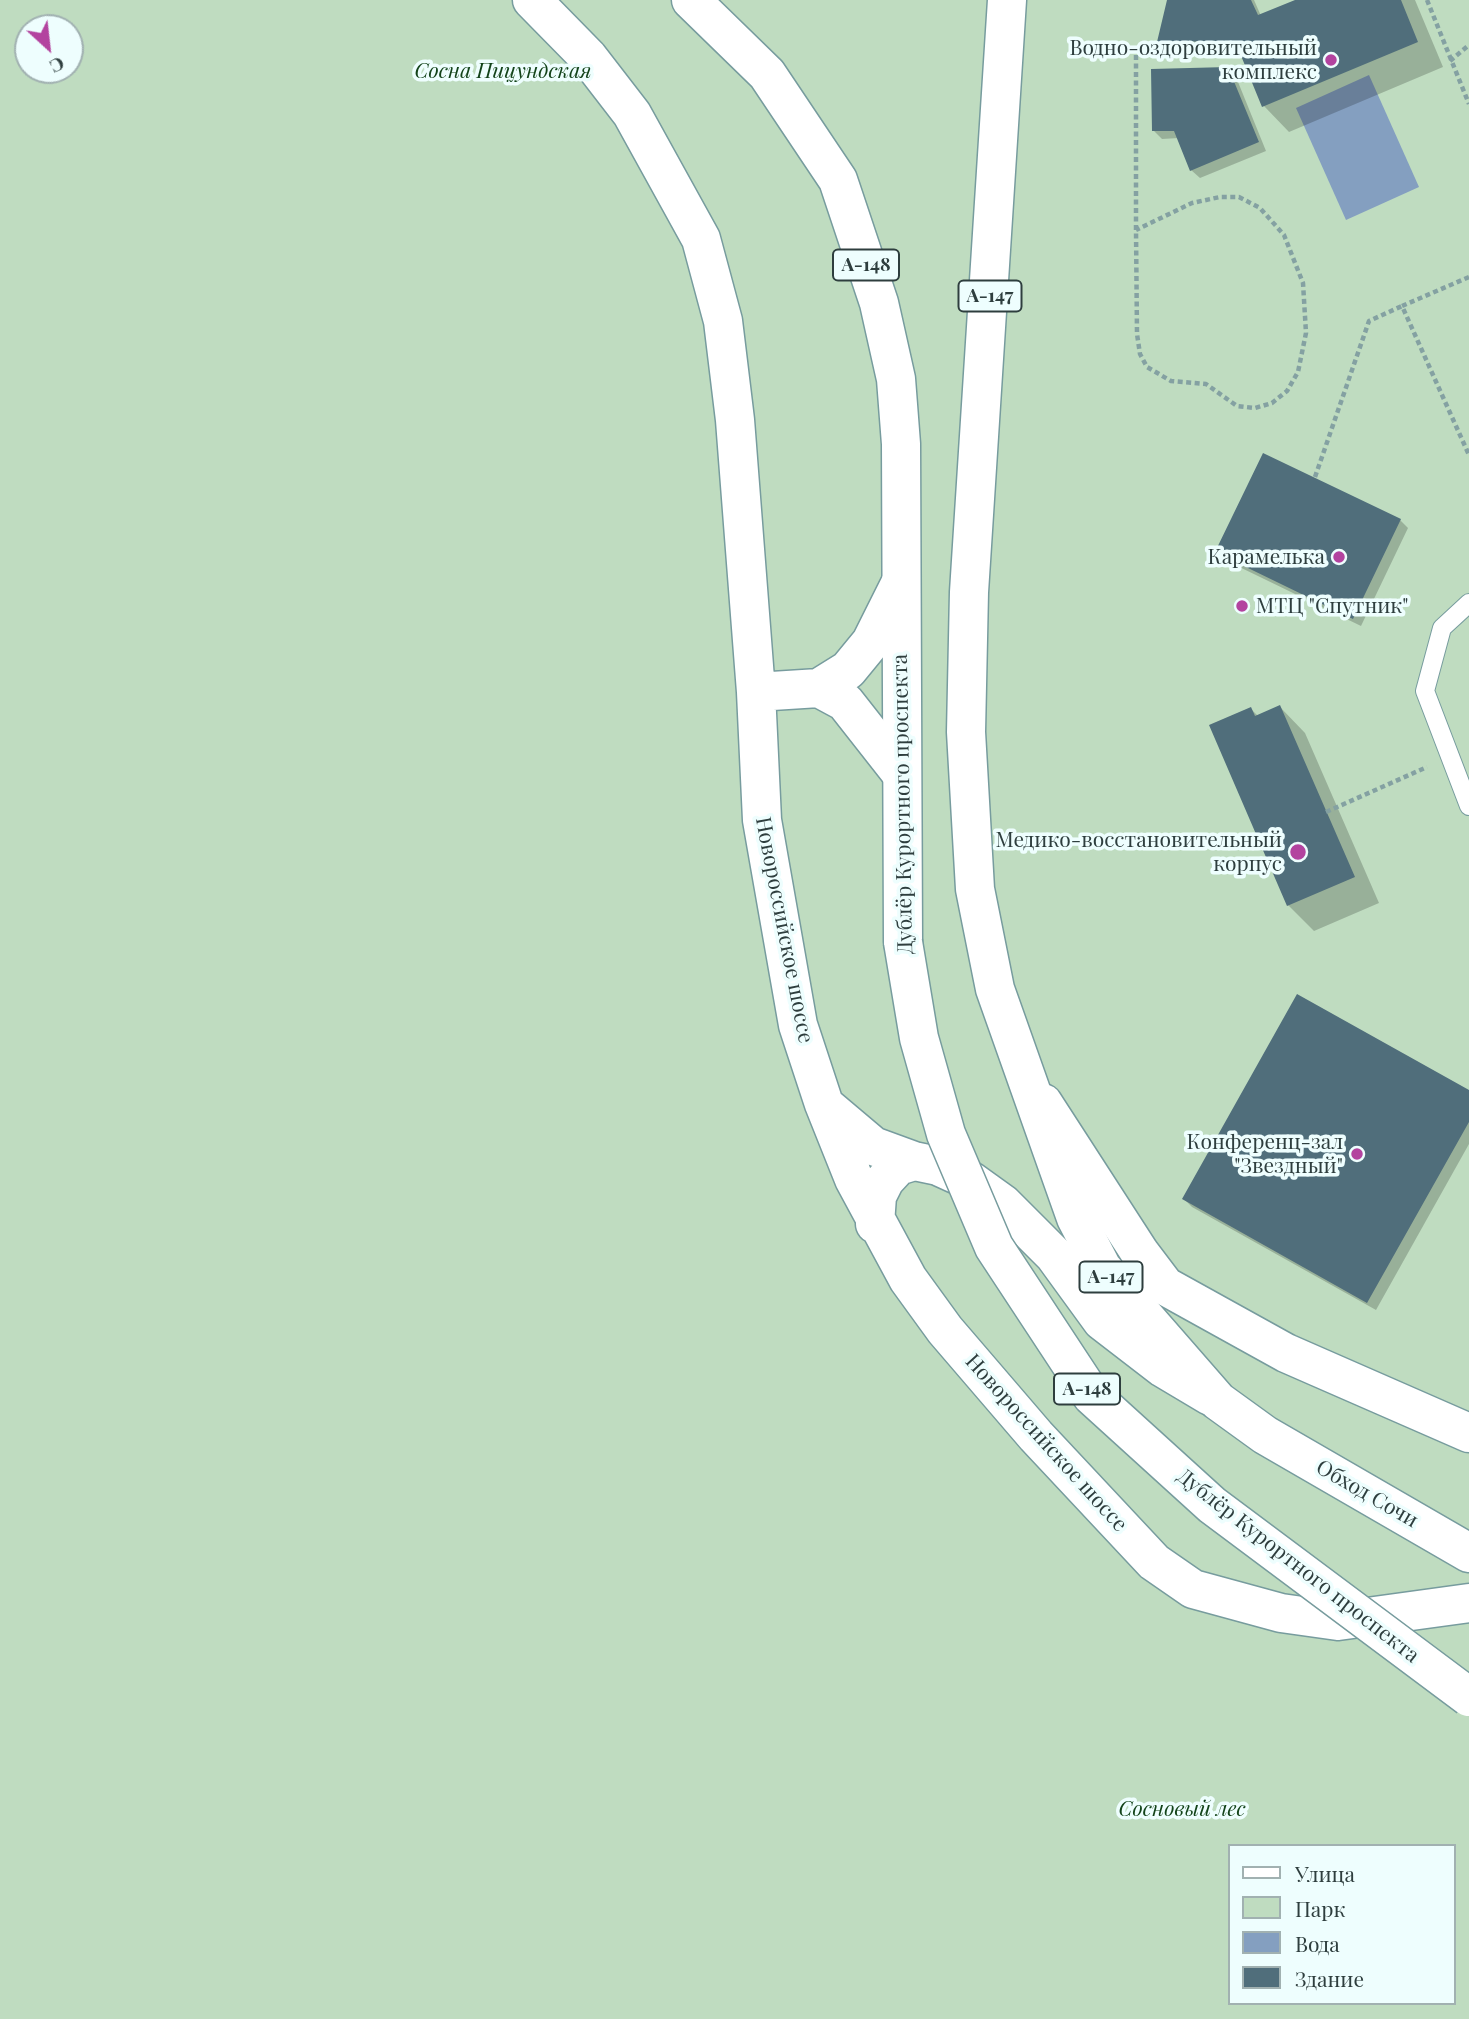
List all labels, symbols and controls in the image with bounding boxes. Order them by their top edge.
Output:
north arrow [14,14,84,84]
place label: Водно-оздоровительный комплекс [1070,35,1317,85]
text: С [46,51,70,81]
marker: Водно-оздоровительный комплекс [1323,52,1339,68]
park label: Сосна Пицундская [414,58,592,84]
road number: А-148 [833,249,899,280]
road number: А-147 [958,280,1021,312]
place label: Карамелька [1207,544,1325,570]
marker: Карамелька [1331,549,1347,565]
place label: МТЦ "Спутник" [1256,593,1409,619]
marker: МТЦ "Спутник" [1234,598,1250,614]
street label: Дублёр Курортного проспекта [888,654,918,954]
street label: Новороссийское шоссе [750,815,818,1045]
place label: Медико-восстановительный корпус [996,827,1282,877]
marker: Медико-восстановительный корпус [1288,842,1308,862]
place label: Конференц-зал "Звездный" [1187,1129,1343,1179]
marker: Конференц-зал "Звездный" [1349,1146,1365,1162]
road number: А-147 [1080,1261,1142,1292]
street label: Новороссийское шоссе [960,1349,1132,1537]
road number: А-148 [1054,1373,1120,1404]
street label: Обход Сочи [1312,1455,1422,1533]
street label: Дублёр Курортного проспекта [1172,1464,1424,1668]
park label: Сосновый лес [1118,1796,1246,1822]
legend [1228,1844,1455,2005]
text: Улица [1295,1859,1355,1887]
text: Парк [1295,1894,1345,1922]
text: Вода [1295,1929,1340,1957]
text: Здание [1295,1964,1364,1992]

